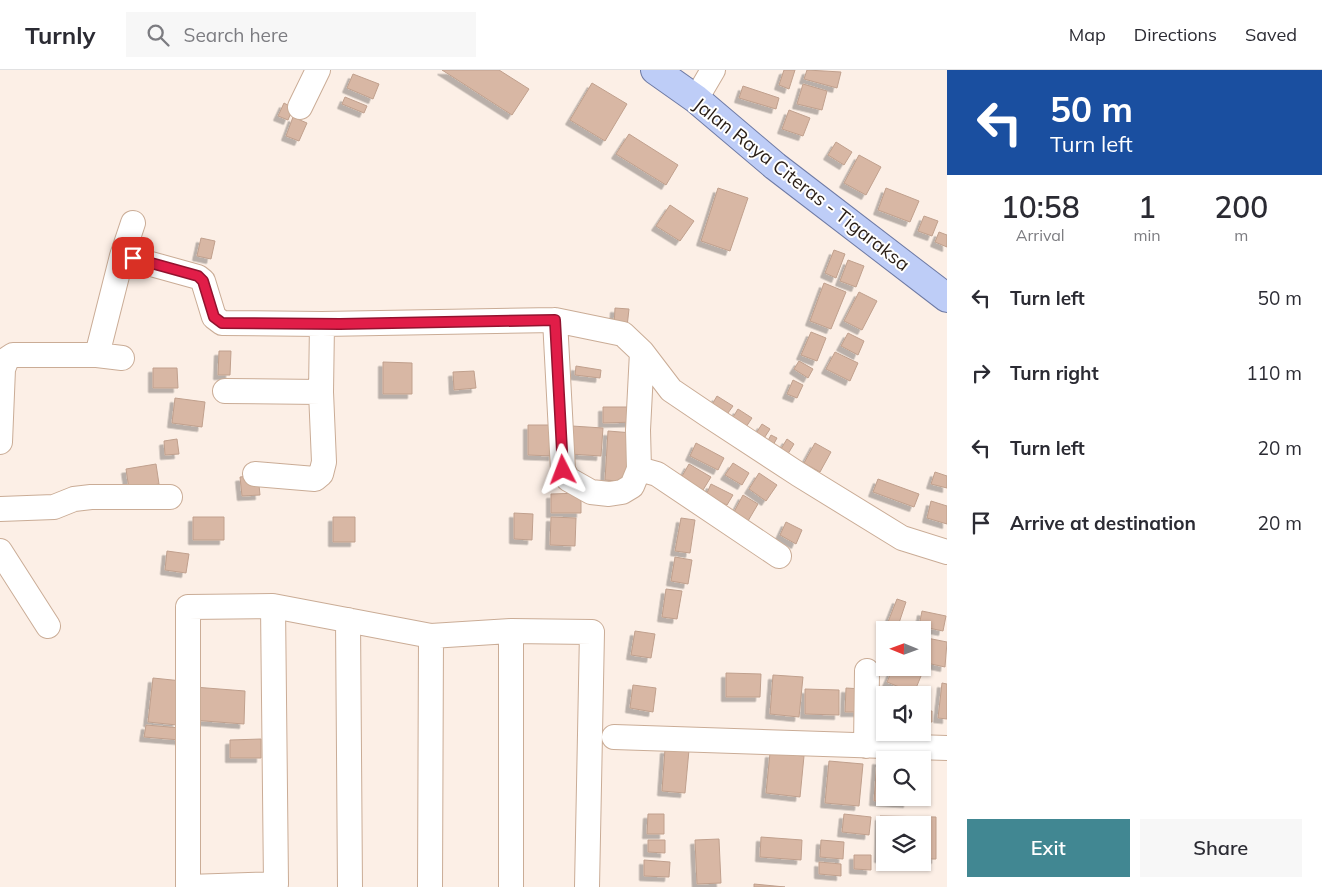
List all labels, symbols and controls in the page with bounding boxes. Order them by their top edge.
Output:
search box [126,12,476,57]
text: Turnly [25,20,96,50]
icon: search [144,21,172,49]
text: Search here [184,23,288,47]
text: Map [1069,23,1106,46]
text: Directions [1134,23,1217,46]
text: Saved [1245,23,1297,46]
text: 50 m [1050,87,1133,131]
icon: left [967,90,1032,155]
street label: Jalan Raya Citeras - Tigaraksa [689,92,915,276]
text: Turn left [1050,130,1133,158]
text: 10:58 [1001,188,1080,226]
text: 1 [1138,188,1156,226]
text: 200 [1214,188,1268,226]
text: Arrival [1016,225,1065,245]
text: min [1133,225,1161,245]
text: m [1234,225,1248,245]
pin [112,237,154,279]
icon: arrive [119,244,147,272]
icon: left [967,284,995,312]
text: Turn left [1010,286,1085,310]
text: 50 m [1258,286,1302,310]
icon: right [967,359,995,387]
text: Turn right [1010,361,1099,385]
text: 110 m [1246,361,1302,385]
icon: left [967,434,995,462]
text: Turn left [1010,436,1085,460]
text: 20 m [1258,436,1302,460]
position arrow [536,443,588,495]
icon: arrive [967,509,995,537]
text: Arrive at destination [1010,511,1196,535]
text: 20 m [1258,511,1302,535]
north arrow [876,621,931,676]
map controls [876,621,931,871]
button: sound [876,686,931,741]
button: search [876,751,931,806]
button: layers [876,816,931,871]
button: Exit [967,819,1130,877]
button: Share [1140,819,1302,877]

